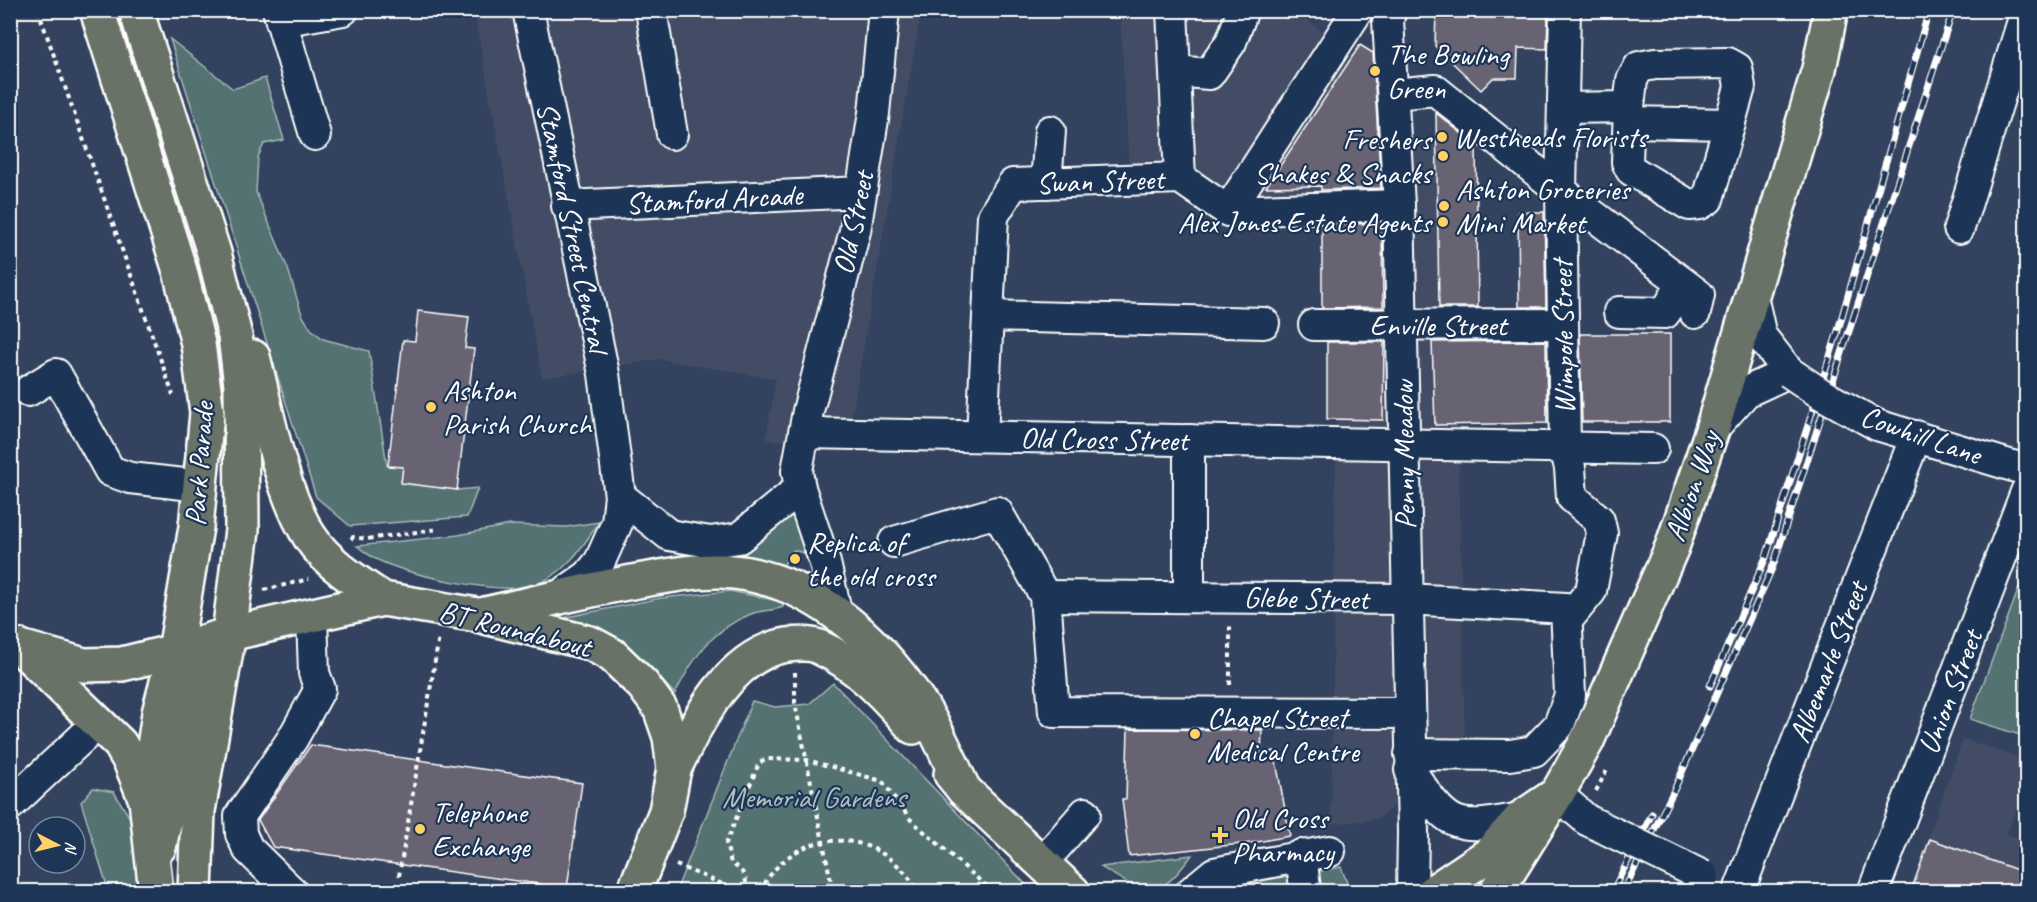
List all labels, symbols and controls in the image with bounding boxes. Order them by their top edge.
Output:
place label: The Bowling Green [1387,35,1511,107]
marker: The Bowling Green [1368,64,1382,78]
street label: Stamford Street Central [528,99,619,360]
place label: Westheads Florists [1454,118,1650,156]
place label: Freshers Shakes & Snacks [1254,120,1434,192]
marker: Westheads Florists [1435,130,1449,144]
marker: Freshers Shakes & Snacks [1436,149,1450,163]
street label: Swan Street [1035,160,1168,202]
street label: Old Street [824,165,883,278]
place label: Ashton Groceries Mini Market [1456,170,1632,242]
street label: Stamford Arcade [625,175,806,223]
marker: Ashton Groceries Mini Market [1437,199,1451,213]
place label: Alex Jones Estate Agents [1178,203,1434,241]
marker: Alex Jones Estate Agents [1436,215,1450,229]
street label: Wimpole Street [1543,255,1583,414]
street label: Enville Street [1370,306,1509,344]
place label: Ashton Parish Church [443,371,594,443]
street label: Penny Meadow [1384,378,1424,530]
street label: Cowhill Lane [1856,397,1988,474]
street label: Park Parade [176,399,222,527]
marker: Ashton Parish Church [424,400,438,414]
street label: Old Cross Street [1020,419,1191,460]
street label: Albion Way [1655,423,1729,546]
place label: Replica of the old cross [807,523,937,595]
marker: Replica of the old cross [788,552,802,566]
street label: Albemarle Street [1780,573,1877,748]
street label: Glebe Street [1243,578,1372,618]
street label: BT Roundabout [435,592,598,667]
street label: Union Street [1909,622,1992,759]
place label: Chapel Street Medical Centre [1207,698,1361,770]
marker: Chapel Street Medical Centre [1188,727,1202,741]
park label: Memorial Gardens [722,778,908,816]
place label: Telephone Exchange [432,793,532,865]
place label: Old Cross Pharmacy [1232,799,1336,871]
north arrow [27,815,87,875]
marker: Telephone Exchange [413,822,427,836]
marker: Old Cross Pharmacy [1213,828,1227,842]
text: N [60,841,81,856]

